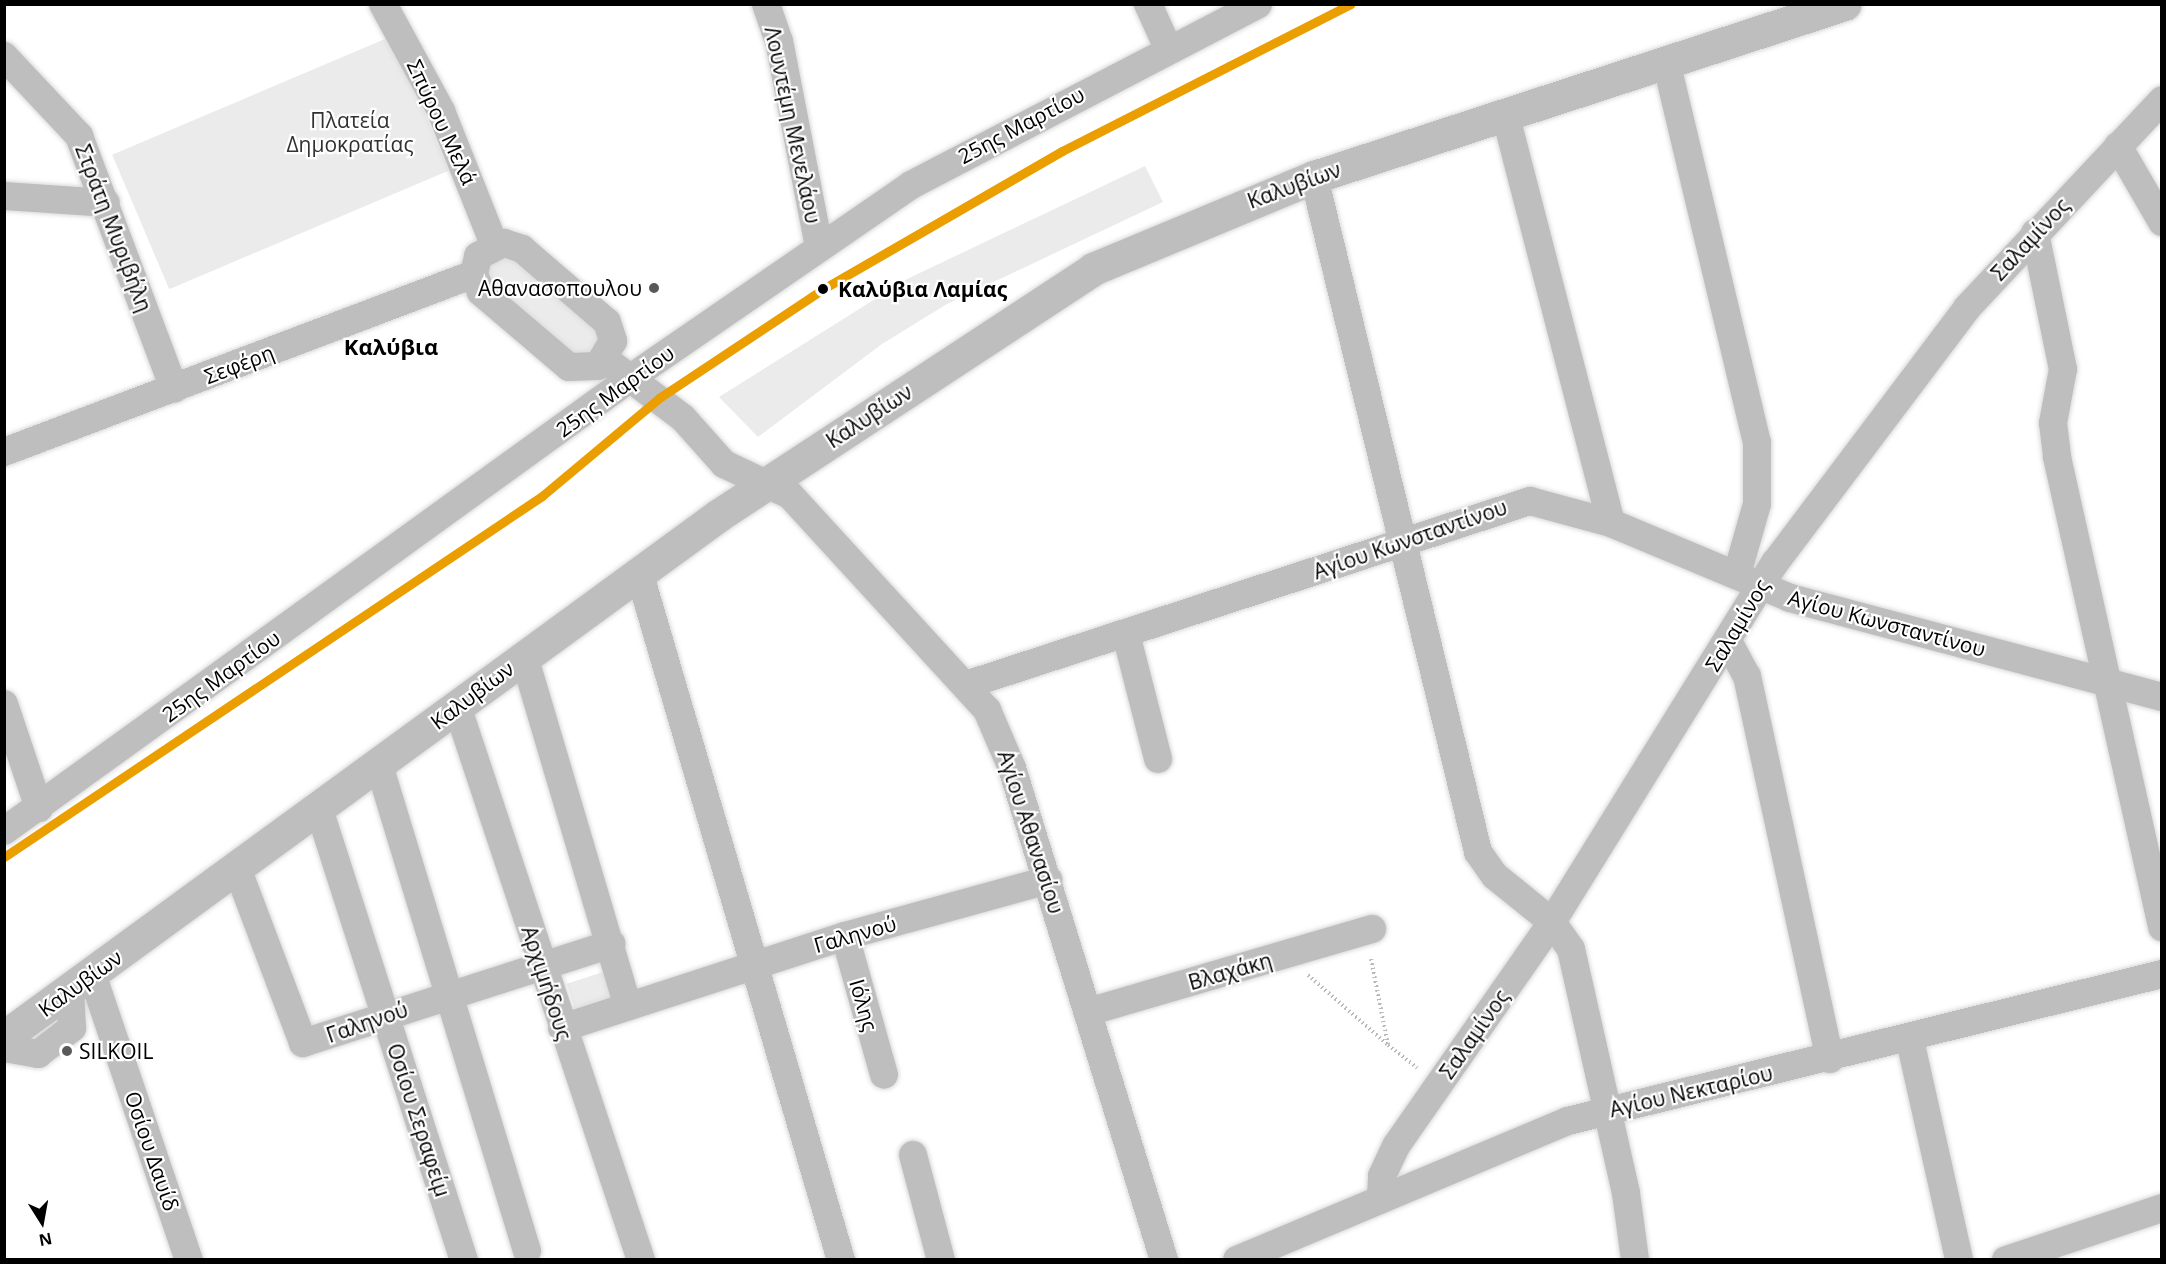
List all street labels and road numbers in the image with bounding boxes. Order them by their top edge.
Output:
street label: Λουντέμη Μενελάου [760,24,826,226]
street label: Σπύρου Μελά [402,56,482,188]
street label: 25ης Μαρτίου [954,81,1088,169]
street label: Στράτη Μυριβήλη [70,141,158,315]
street label: Καλυβίων [1244,156,1344,214]
street label: Σαλαμίνος [1986,193,2074,285]
street label: Σεφέρη [201,339,277,389]
street label: 25ης Μαρτίου [551,340,679,442]
street label: Καλυβίων [821,379,917,453]
street label: Αγίου Κωνσταντίνου [1310,494,1510,584]
street label: Σαλαμίνος [1700,574,1774,676]
street label: Αγίου Κωνσταντίνου [1786,585,1988,661]
street label: 25ης Μαρτίου [157,625,285,727]
street label: Καλυβίων [425,656,519,734]
street label: Αγίου Αθανασίου [993,747,1069,917]
street label: Γαληνού [811,910,899,958]
street label: Αρχιμήδους [517,923,577,1043]
street label: Καλυβίων [33,944,127,1022]
street label: Βλαχάκη [1185,947,1275,995]
street label: Ιόλης [845,976,883,1034]
street label: Σαλαμίνος [1434,985,1514,1083]
street label: Γαληνού [323,996,411,1048]
street label: Οσίου Σεραφείμ [382,1040,456,1200]
street label: Αγίου Νεκταρίου [1607,1060,1775,1122]
street label: Οσίου Δαυίδ [120,1088,184,1214]

